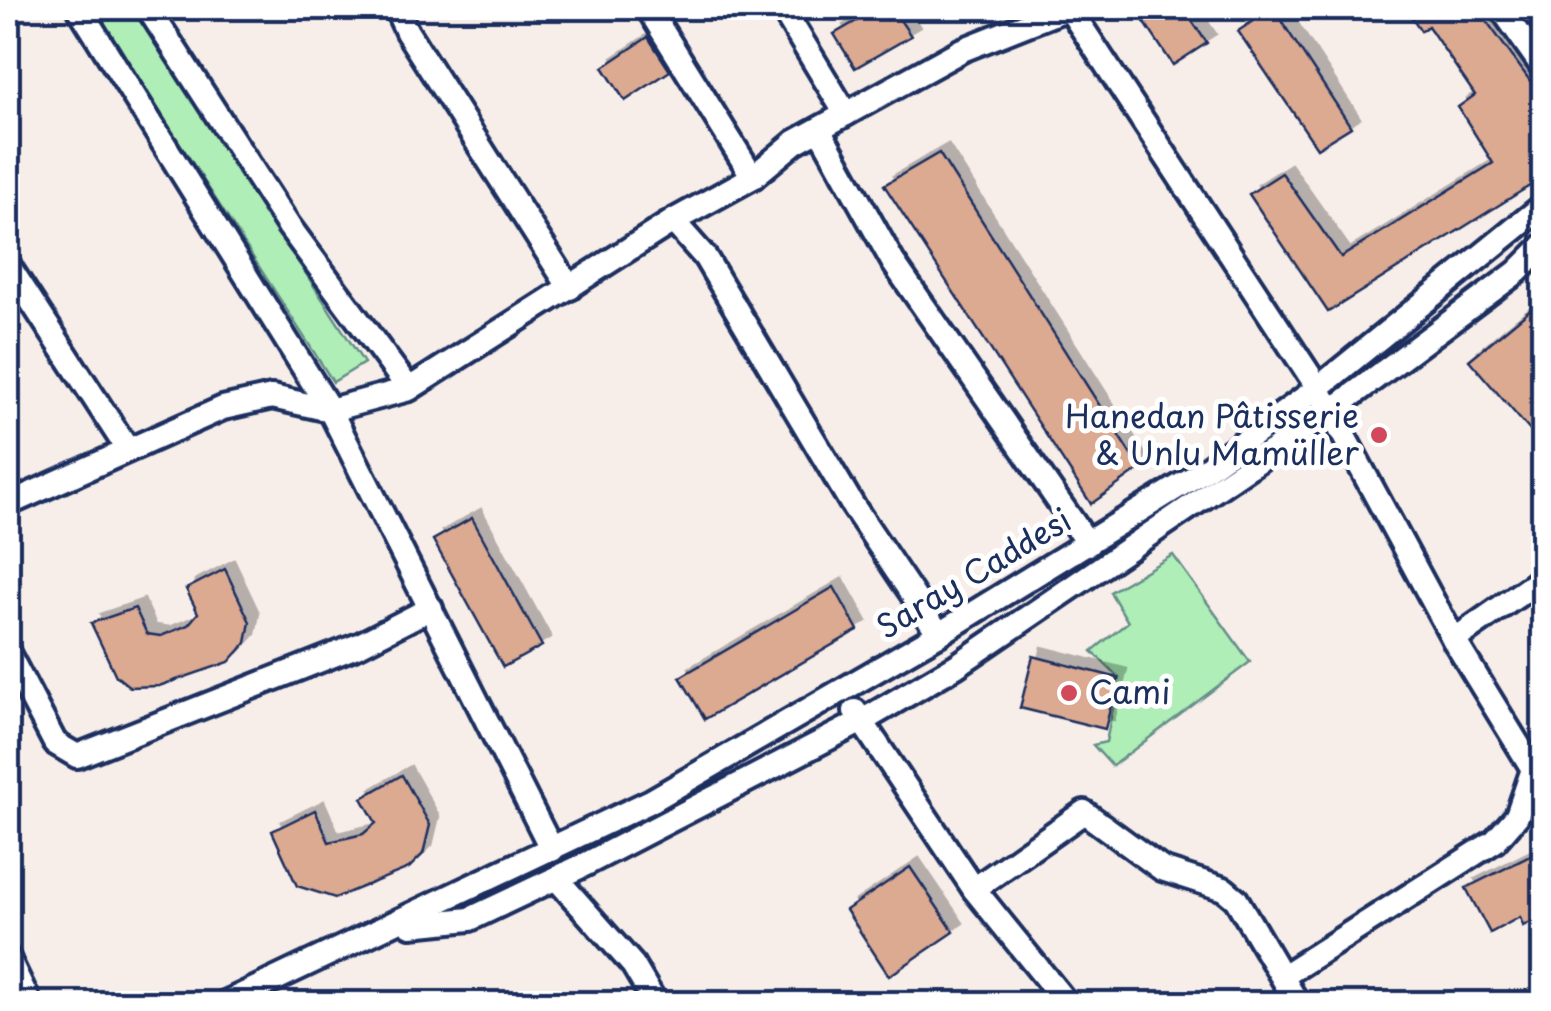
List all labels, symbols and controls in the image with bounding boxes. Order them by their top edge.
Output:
place label: Hanedan Pâtisserie & Unlu Mamüller [1065,391,1359,476]
marker: Hanedan Pâtisserie & Unlu Mamüller [1368,424,1390,446]
street label: Saray Caddesi [866,495,1079,649]
place label: Cami [1089,667,1170,715]
marker: Cami [1058,682,1080,704]

